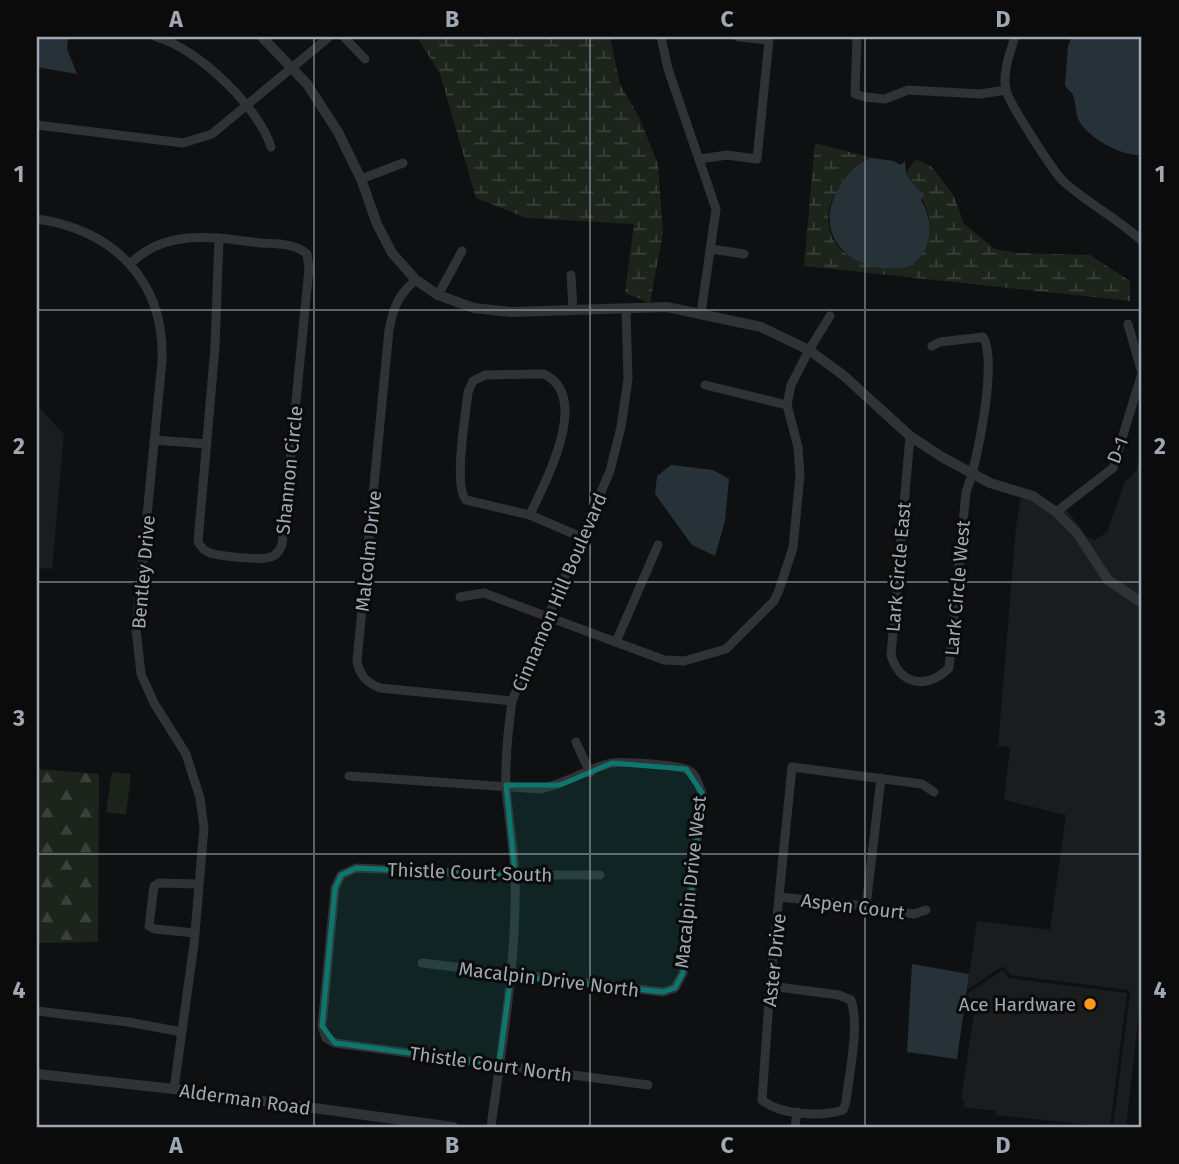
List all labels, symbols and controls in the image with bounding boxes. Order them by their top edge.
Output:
text: A [168,5,183,33]
text: B [445,5,459,33]
text: C [720,5,734,33]
text: D [996,5,1011,33]
text: 1 [14,160,24,188]
text: 1 [1155,160,1165,188]
street label: Shannon Circle [271,405,308,535]
text: 2 [13,432,25,460]
text: 2 [1154,432,1166,460]
street label: D-1 [1102,434,1133,467]
street label: Malcolm Drive [351,489,386,613]
street label: Cinnamon Hill Boulevard [507,489,612,695]
street label: Lark Circle East [881,501,916,633]
street label: Bentley Drive [127,514,160,630]
street label: Lark Circle West [940,519,975,657]
text: 3 [12,704,25,732]
text: 3 [1153,704,1166,732]
street label: Macalpin Drive West [670,794,711,970]
street label: Thistle Court South [387,858,553,887]
street label: Aspen Court [800,889,906,924]
street label: Aster Drive [758,912,791,1008]
street label: Macalpin Drive North [457,957,640,1002]
text: 4 [13,976,26,1004]
text: 4 [1154,976,1167,1004]
place label: Ace Hardware [959,993,1076,1016]
marker: Ace Hardware [1082,996,1098,1012]
street label: Thistle Court North [408,1042,574,1087]
street label: Alderman Road [178,1079,312,1120]
text: A [168,1131,183,1159]
text: B [445,1131,459,1159]
text: C [720,1131,734,1159]
text: D [996,1131,1011,1159]

